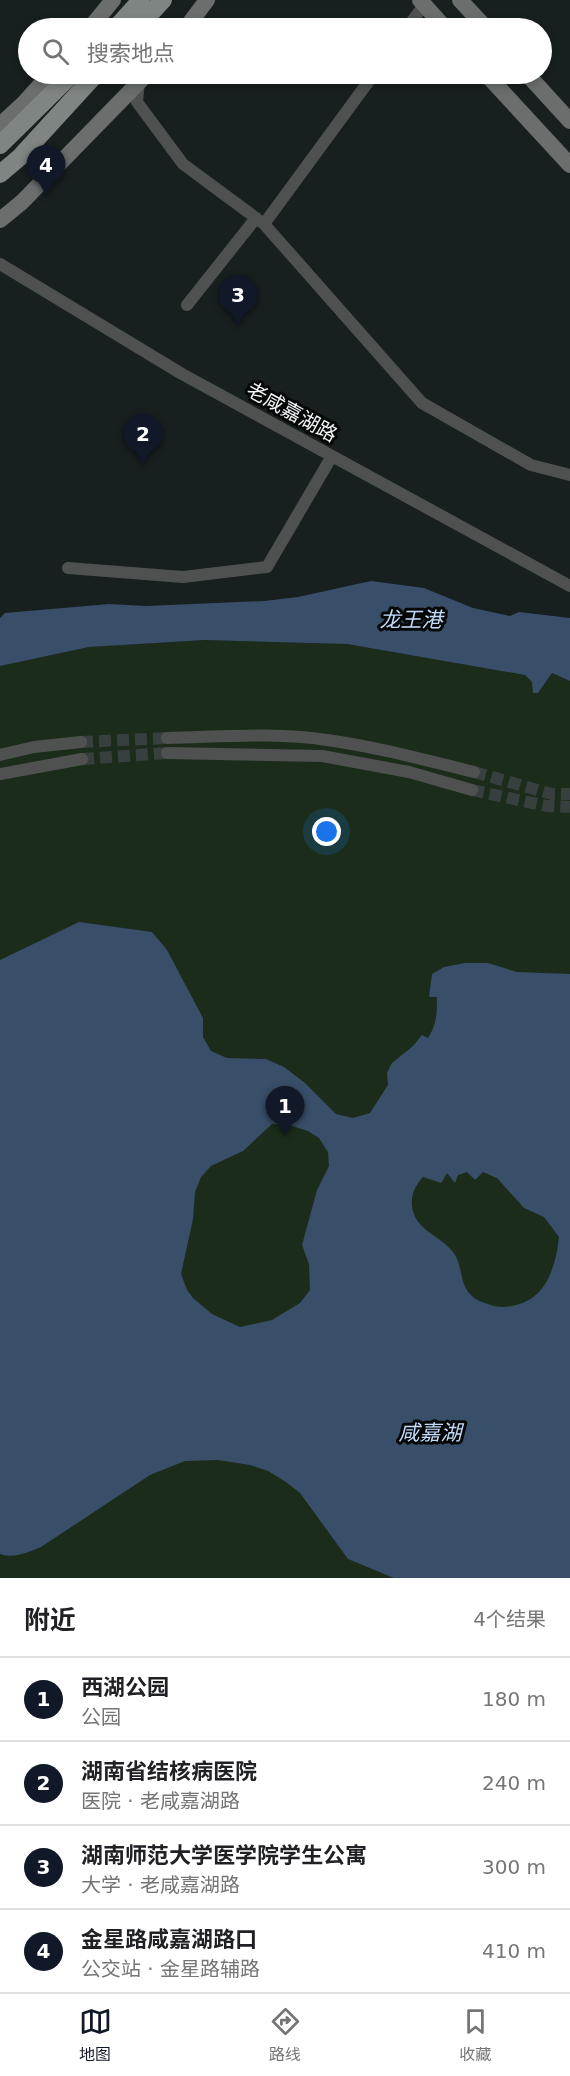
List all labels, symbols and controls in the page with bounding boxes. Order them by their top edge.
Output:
search box [18,18,552,84]
icon: search [39,35,72,68]
text: 搜索地点 [87,41,175,66]
pin: 4 [26,146,66,195]
pin: 3 [218,276,258,325]
street label: 老咸嘉湖路 [242,377,342,447]
pin: 2 [124,414,162,464]
water label: 龙王港 [380,608,445,632]
your location [312,817,341,846]
pin: 1 [266,1086,304,1136]
water label: 咸嘉湖 [399,1421,464,1445]
text: 附近 [24,1605,76,1635]
text: 4个结果 [473,1607,546,1631]
text: 西湖公园 [81,1675,169,1700]
text: 1 [37,1687,50,1711]
text: 180 m [482,1687,546,1711]
text: 公园 [81,1705,121,1729]
text: 湖南省结核病医院 [81,1759,257,1784]
text: 2 [37,1771,50,1795]
text: 240 m [482,1771,546,1795]
text: 医院 · 老咸嘉湖路 [81,1789,240,1813]
text: 湖南师范大学医学院学生公寓 [81,1843,367,1868]
text: 3 [37,1855,50,1879]
text: 300 m [482,1855,546,1879]
text: 大学 · 老咸嘉湖路 [81,1873,240,1897]
text: 金星路咸嘉湖路口 [81,1927,257,1952]
text: 4 [37,1939,50,1963]
text: 410 m [482,1939,546,1963]
text: 公交站 · 金星路辅路 [81,1957,260,1981]
tab: 地图 [79,2005,112,2065]
tab: 路线 [269,2005,302,2065]
tab: 收藏 [459,2005,492,2065]

